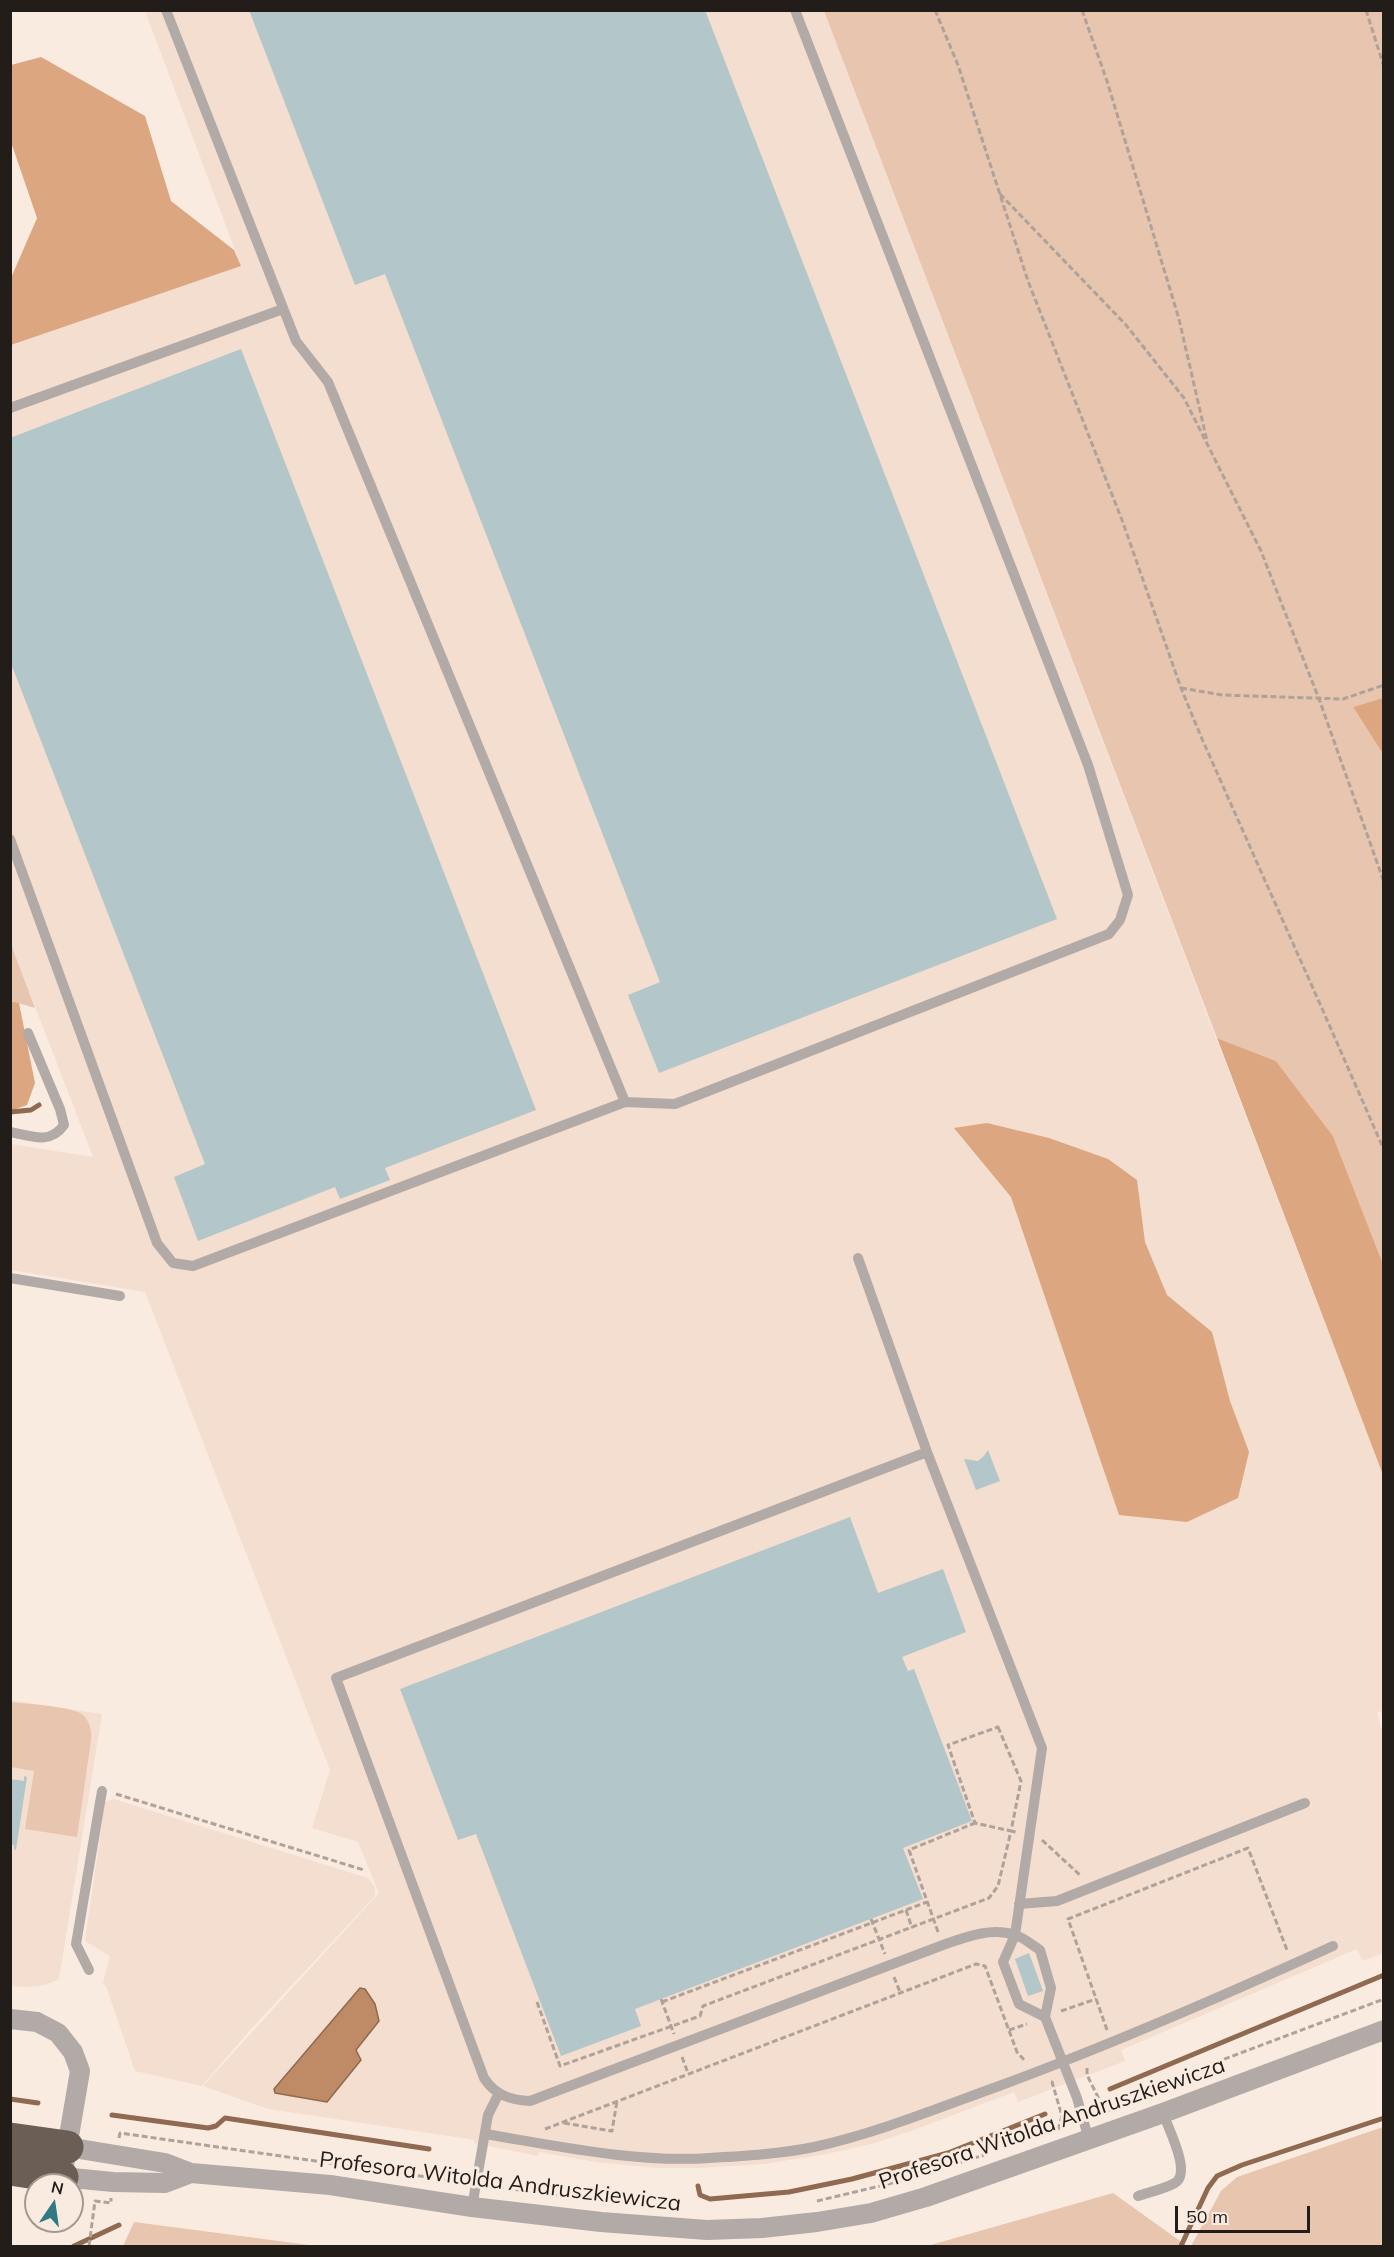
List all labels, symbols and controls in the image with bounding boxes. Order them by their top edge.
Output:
street label: Profesora Witolda Andruszkiewicza [875,2052,1229,2196]
street label: Profesora Witolda Andruszkiewicza [318,2147,682,2217]
north arrow [24,2173,84,2233]
text: N [49,2176,66,2199]
scale bar [1178,2194,1313,2232]
text: 50 m [1186,2205,1228,2228]

